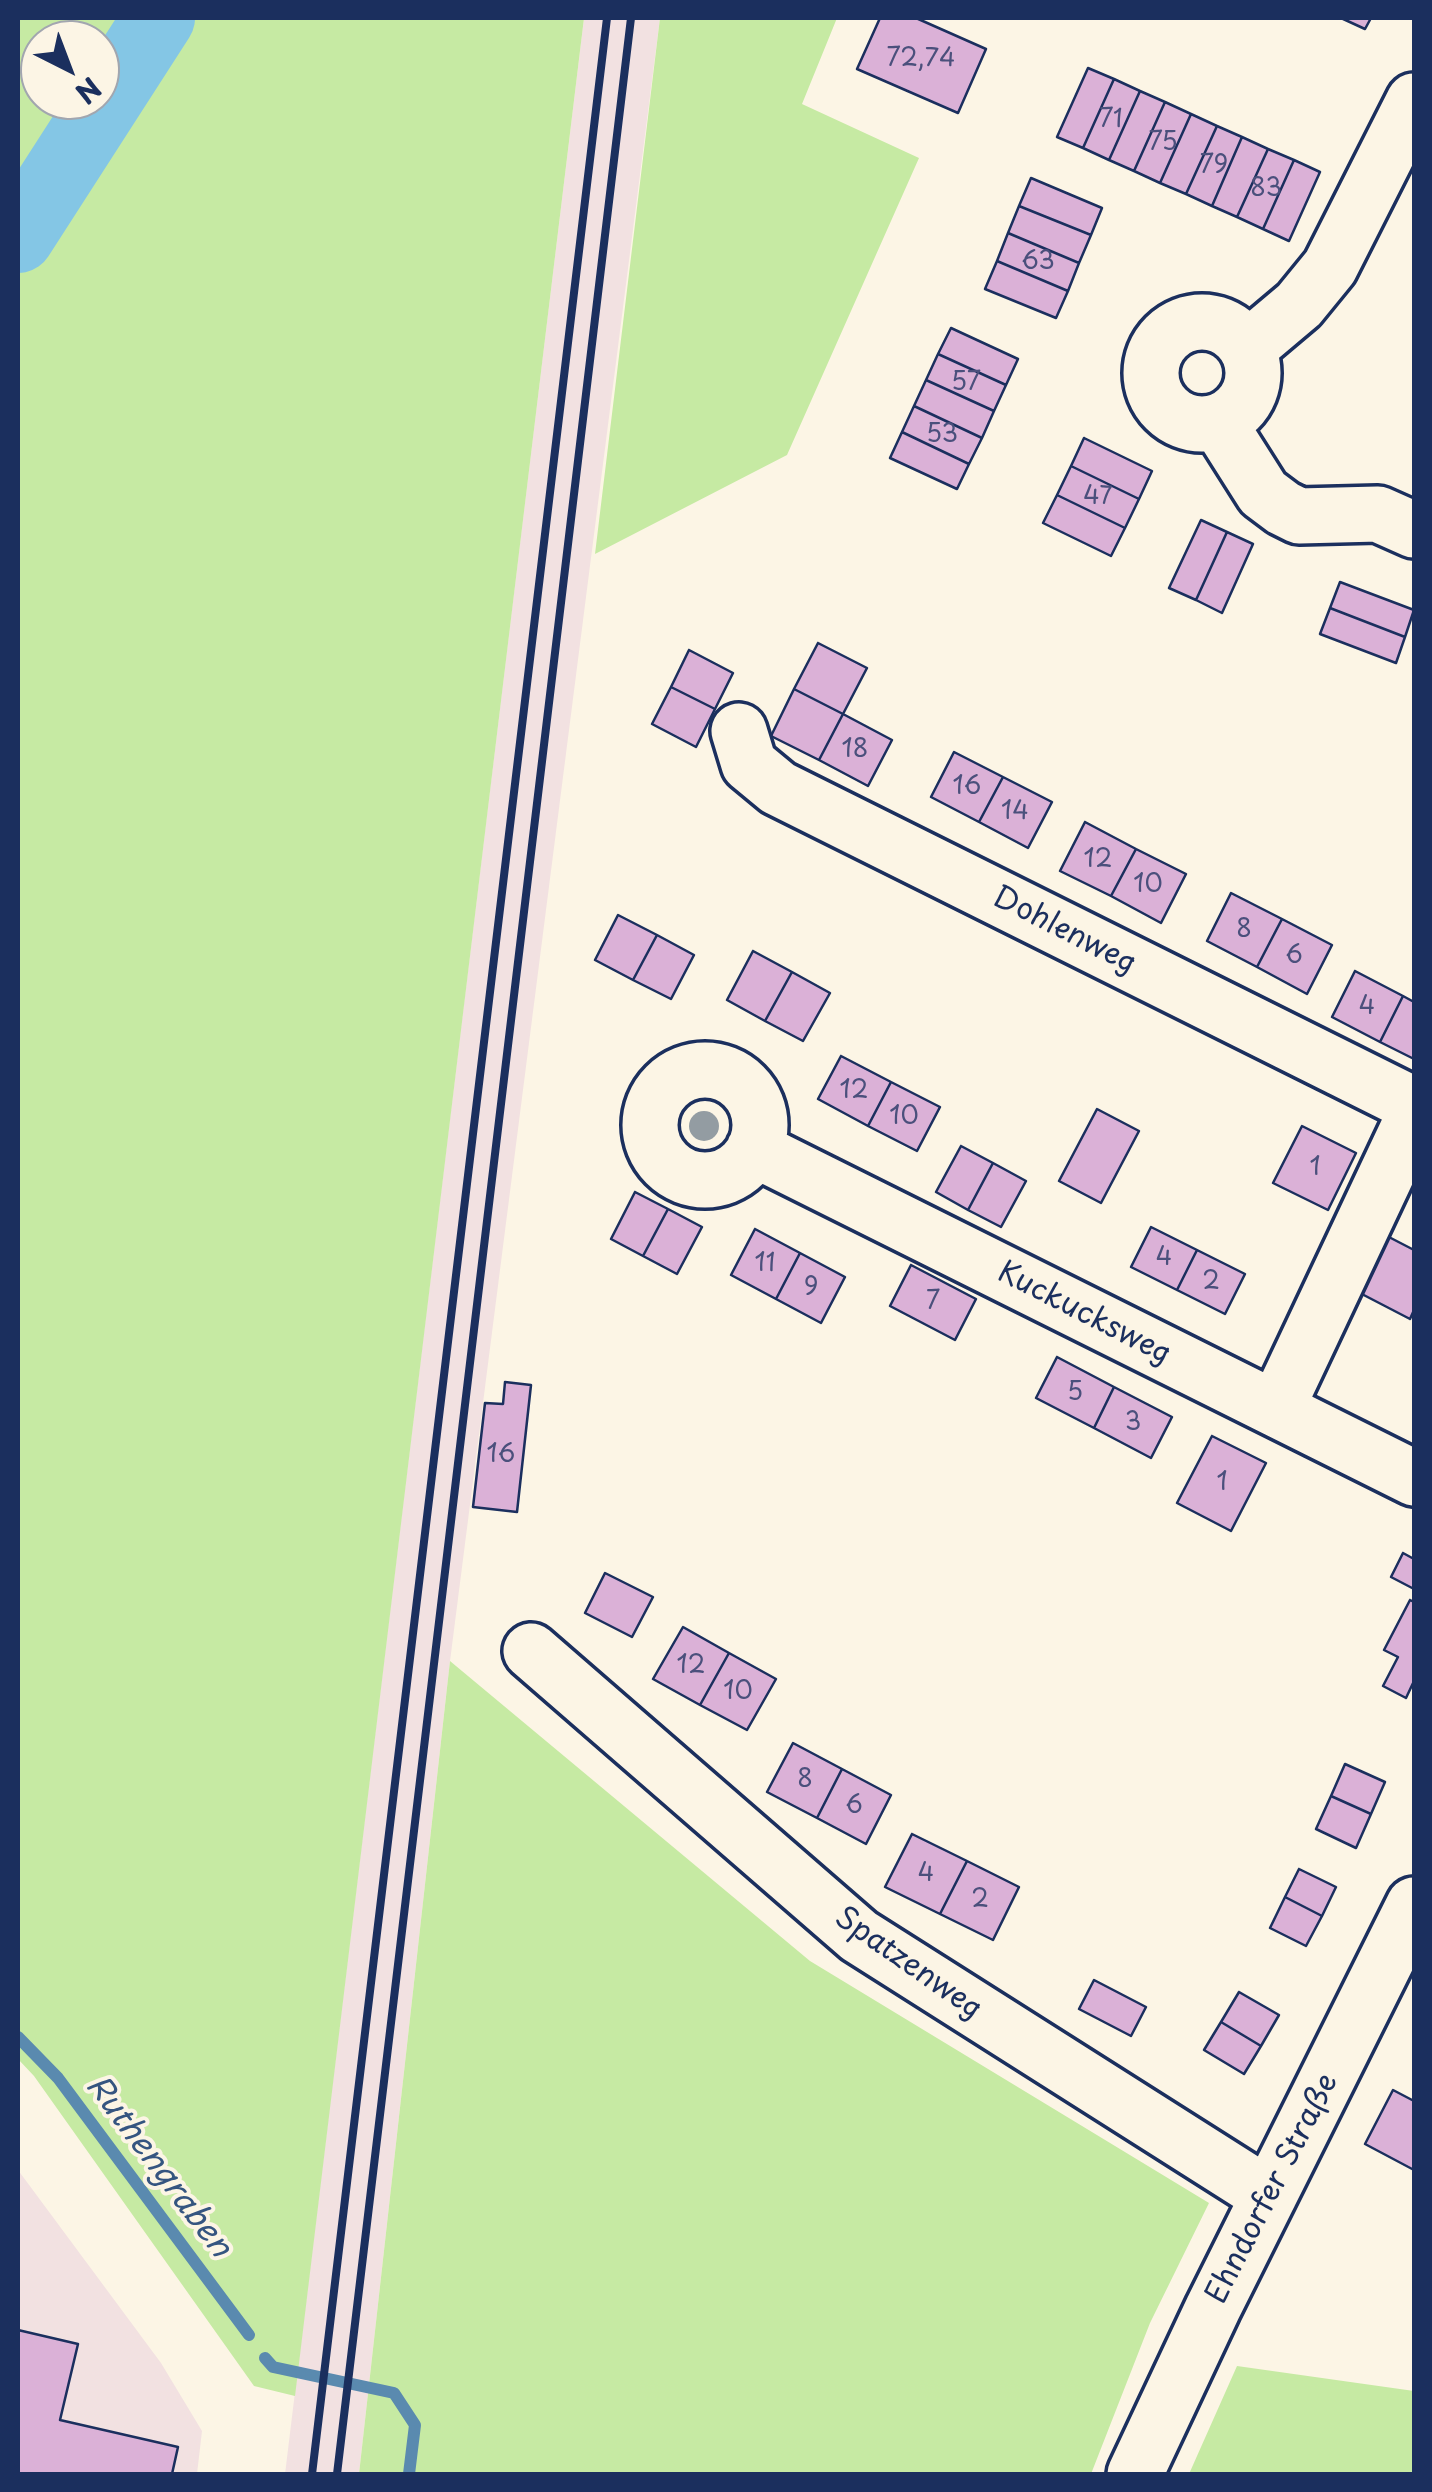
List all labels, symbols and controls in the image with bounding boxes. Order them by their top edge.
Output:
north arrow [20,20,120,120]
house number: 72,74 [887,44,955,74]
text: N [66,68,112,115]
house number: 71 [1099,105,1123,135]
house number: 75 [1148,128,1178,158]
house number: 79 [1200,151,1228,181]
house number: 83 [1250,174,1282,204]
house number: 63 [1021,247,1055,277]
house number: 57 [951,368,981,398]
house number: 53 [926,420,958,450]
house number: 47 [1083,482,1113,512]
house number: 18 [842,735,868,765]
house number: 16 [953,772,981,802]
house number: 14 [1001,797,1029,827]
house number: 12 [1084,845,1112,875]
house number: 10 [1133,870,1163,900]
street label: Dohlenweg [986,879,1142,983]
house number: 8 [1236,915,1252,945]
house number: 6 [1285,941,1303,971]
house number: 4 [1359,992,1375,1022]
house number: 12 [840,1076,868,1106]
house number: 10 [889,1102,919,1132]
house number: 1 [1309,1153,1321,1183]
house number: 4 [1156,1243,1172,1273]
house number: 11 [755,1249,775,1279]
street label: Kuckucksweg [991,1255,1177,1373]
house number: 2 [1202,1267,1220,1297]
house number: 9 [804,1273,818,1303]
house number: 7 [926,1287,940,1317]
house number: 5 [1067,1378,1083,1408]
house number: 3 [1125,1408,1141,1438]
house number: 16 [487,1440,515,1470]
house number: 1 [1216,1468,1228,1498]
house number: 12 [677,1651,705,1681]
house number: 10 [723,1677,753,1707]
house number: 8 [797,1765,813,1795]
house number: 6 [845,1791,863,1821]
house number: 4 [918,1859,934,1889]
house number: 2 [971,1885,989,1915]
street label: Spatzenweg [827,1900,989,2028]
water label: Ruthengraben [77,2068,239,2266]
street label: Ehndorfer Straße [1199,2068,1347,2310]

